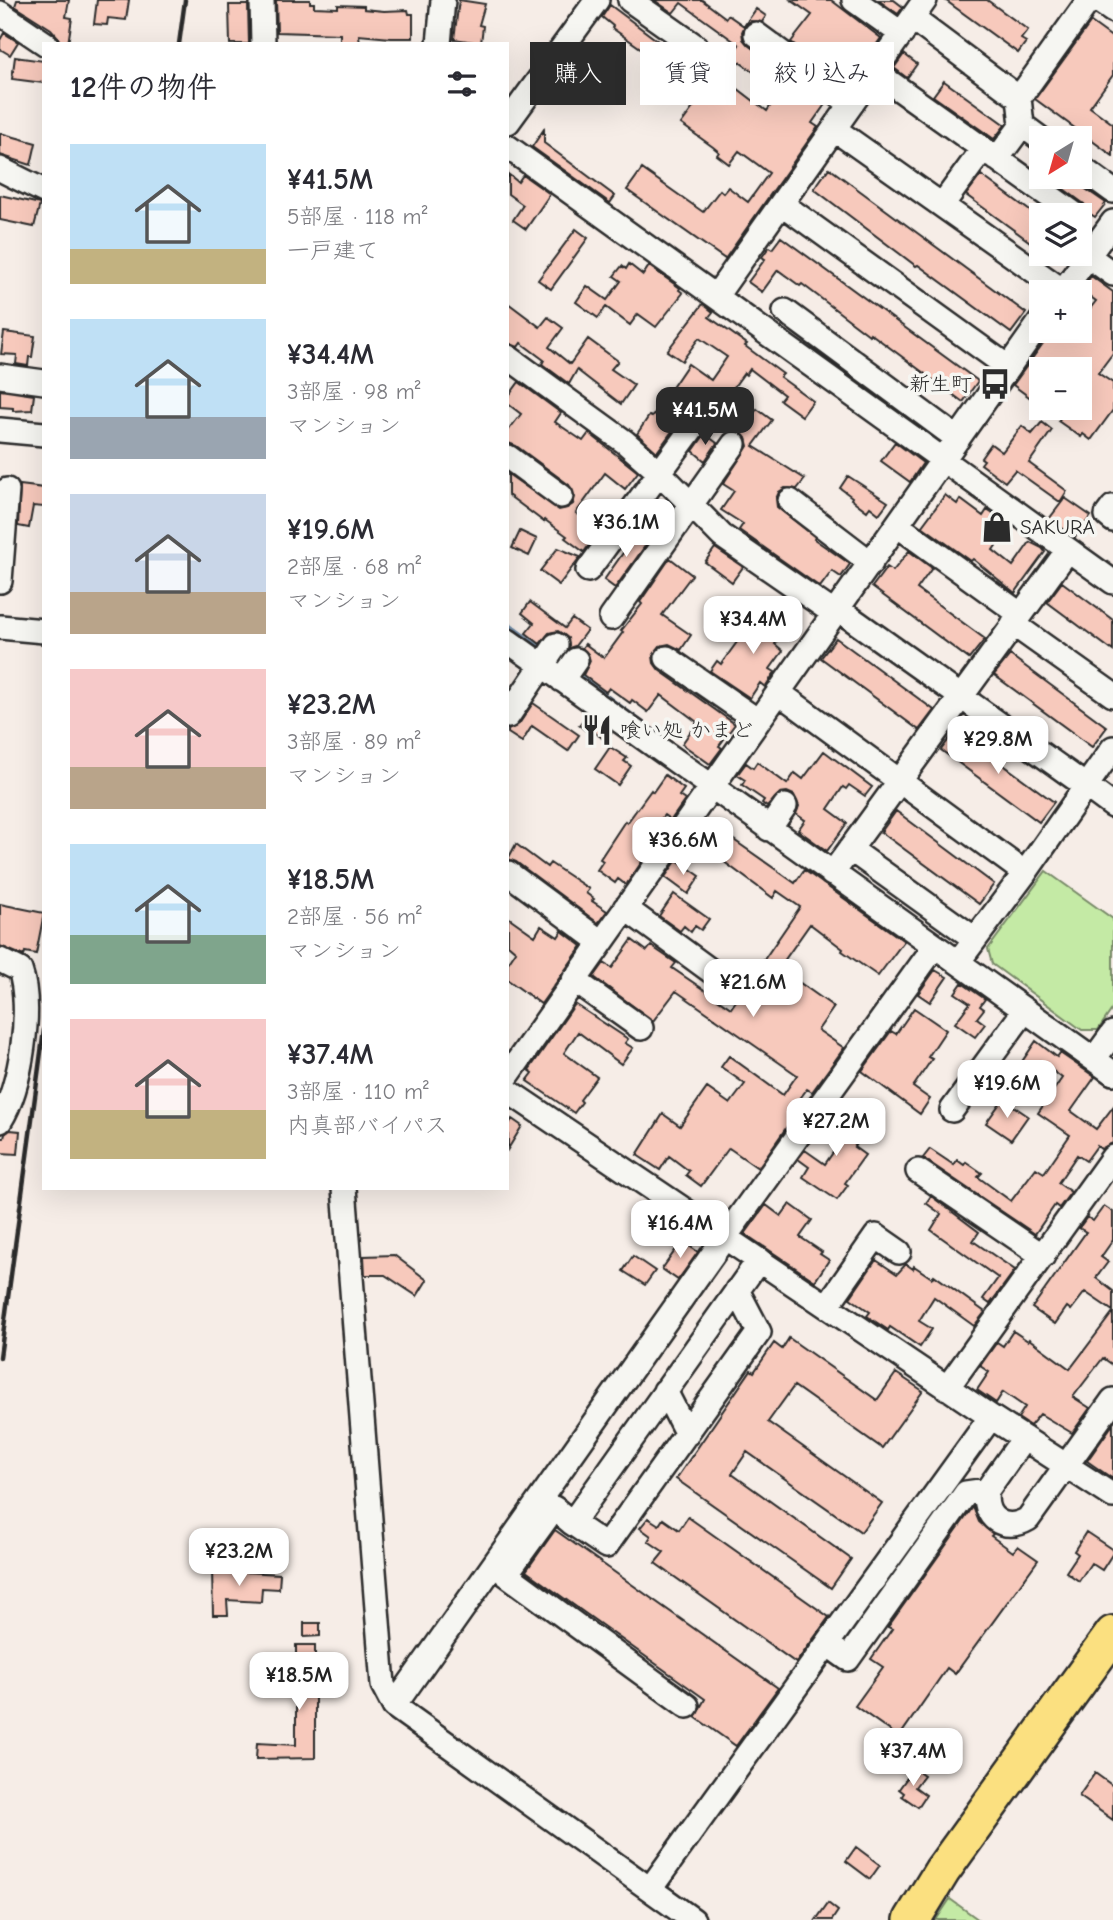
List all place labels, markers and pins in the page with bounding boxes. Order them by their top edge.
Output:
bus stop icon: 新生町 [978,367,1012,401]
place label: 新生町 [909,372,972,396]
pin: ¥41.5M [648,388,762,447]
pin: ¥36.1M [569,500,683,559]
shop icon: SAKURA [980,510,1014,544]
place label: SAKURA [1020,515,1095,539]
pin: ¥34.4M [696,596,810,656]
restaurant icon: 喰い処 かまど [580,713,614,747]
pin: ¥29.8M [941,716,1055,776]
place label: 喰い処 かまど [620,718,753,742]
pin: ¥36.6M [626,818,740,877]
pin: ¥21.6M [696,960,810,1019]
pin: ¥19.6M [950,1060,1064,1120]
pin: ¥27.2M [779,1098,893,1158]
pin: ¥16.4M [623,1200,737,1260]
pin: ¥23.2M [182,1528,296,1588]
pin: ¥18.5M [242,1652,356,1712]
pin: ¥37.4M [856,1728,970,1788]

